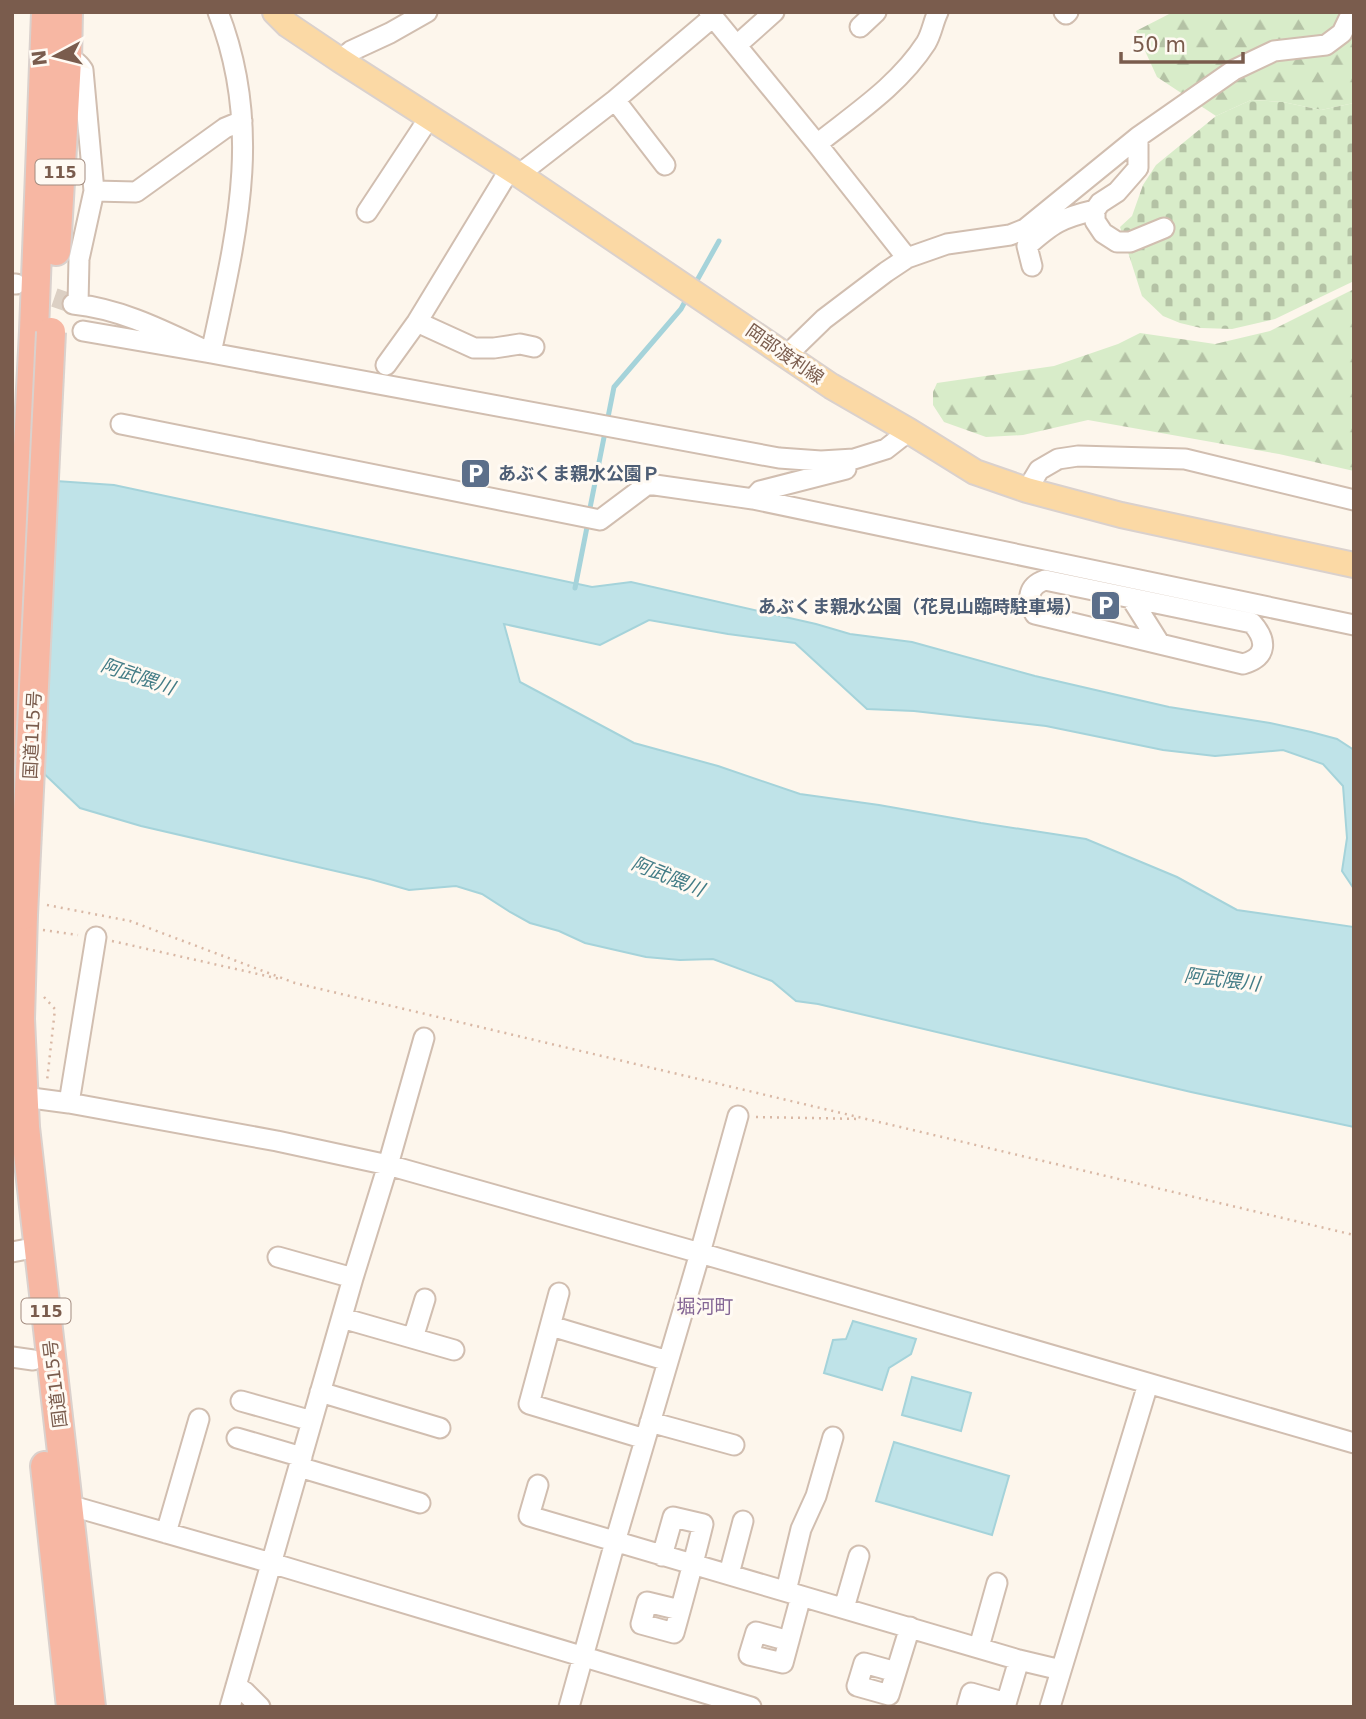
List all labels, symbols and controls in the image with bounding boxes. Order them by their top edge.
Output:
north arrow [21,21,91,91]
scale bar [1121,21,1244,65]
text: 50 m [1132,33,1186,57]
text: N [27,49,51,67]
road number: 115 [36,160,84,184]
street label: 岡部渡利線 [742,320,828,388]
parking icon: あぶくま親水公園Ｐ [458,456,492,490]
place label: あぶくま親水公園Ｐ [498,463,660,484]
parking icon: あぶくま親水公園（花見山臨時駐車場） [1088,589,1122,623]
place label: あぶくま親水公園（花見山臨時駐車場） [758,596,1082,617]
water label: 阿武隈川 [98,653,179,699]
street label: 国道115号 [19,690,45,780]
water label: 阿武隈川 [629,852,709,901]
water label: 阿武隈川 [1183,963,1263,995]
district label: 堀河町 [676,1295,734,1317]
road number: 115 [22,1298,70,1324]
street label: 国道115号 [39,1339,71,1429]

